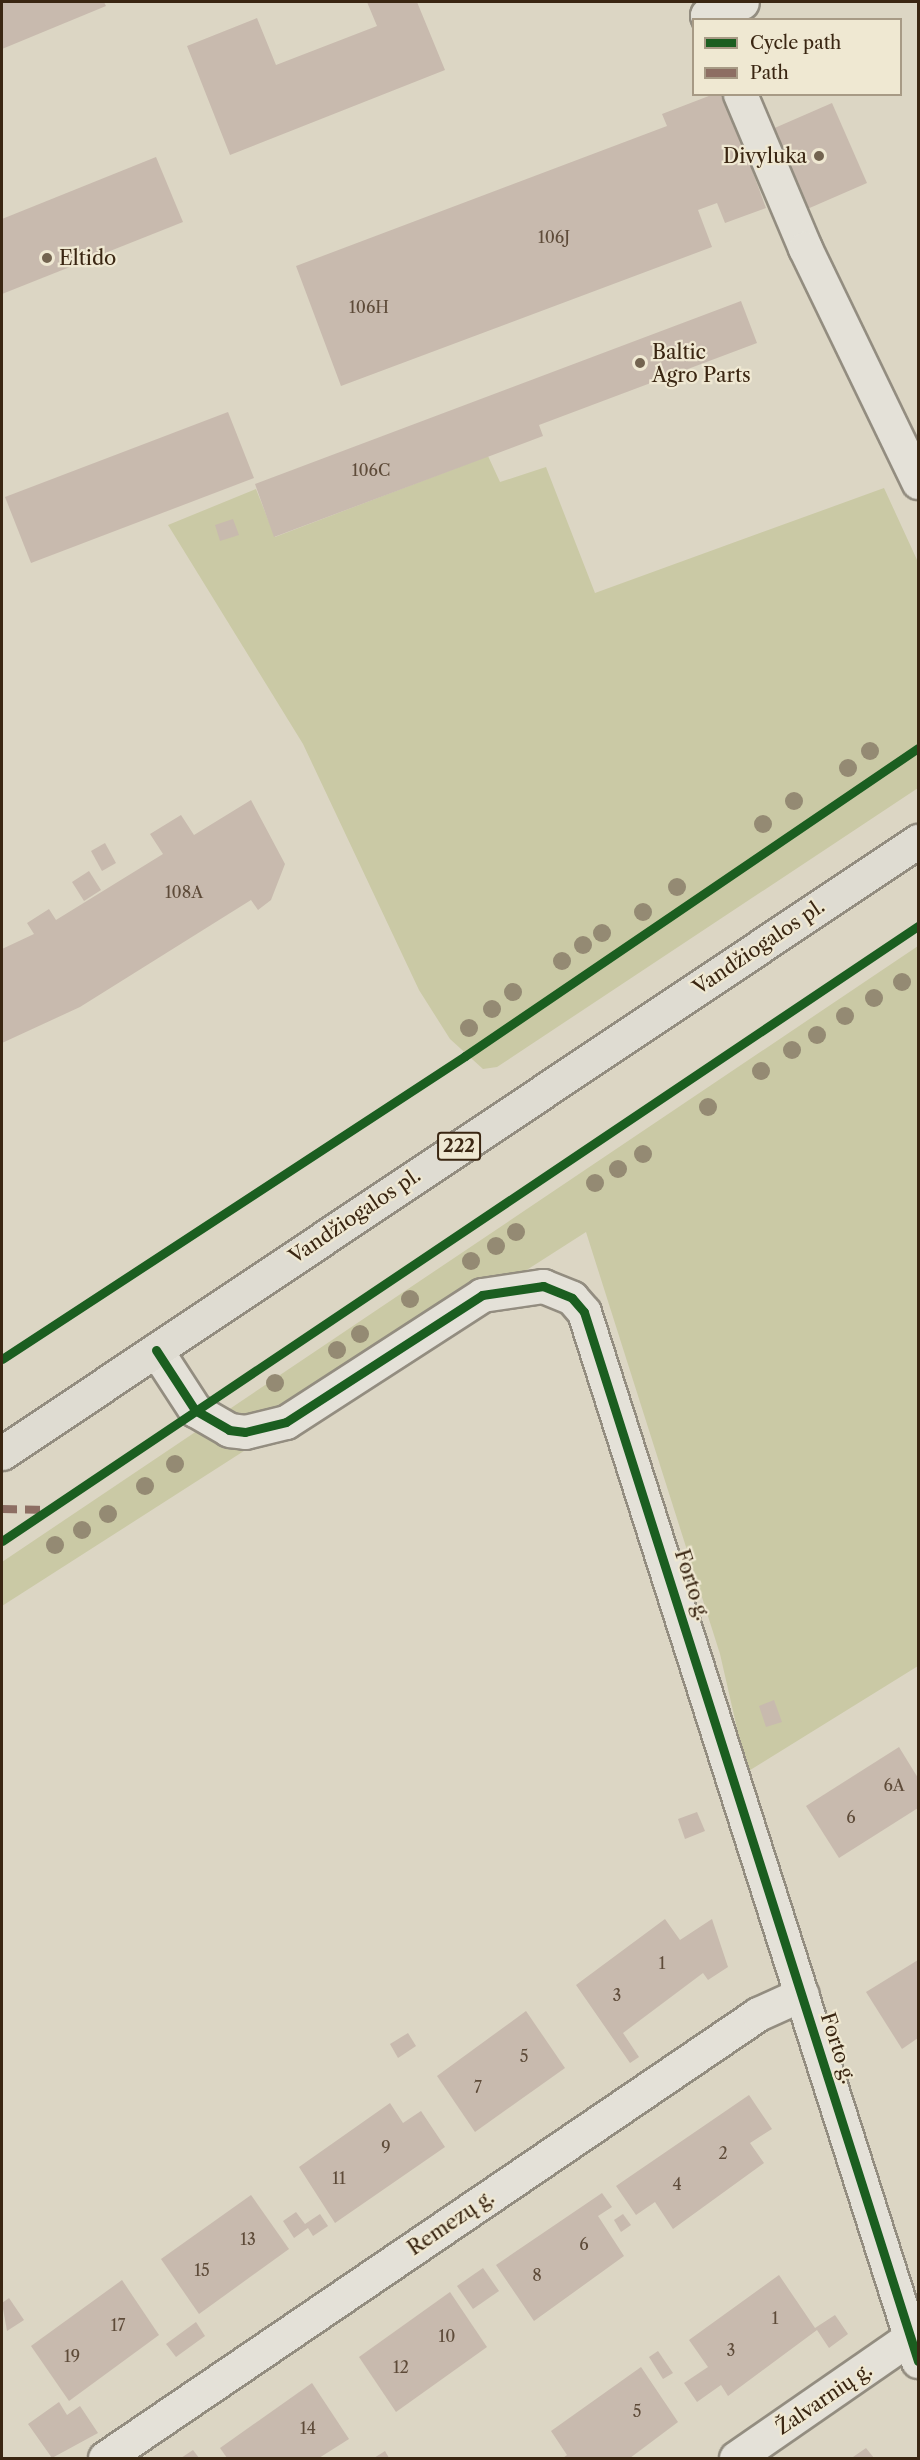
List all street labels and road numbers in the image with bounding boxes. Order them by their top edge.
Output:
street label: Vandžiogalos pl. [689,894,829,1000]
road number: 222 [436,1131,482,1161]
street label: Vandžiogalos pl. [285,1163,425,1269]
street label: Forto g. [669,1546,715,1624]
street label: Forto g. [815,2009,861,2087]
street label: Remezų g. [403,2185,499,2261]
street label: Žalvarnių g. [771,2358,877,2440]

